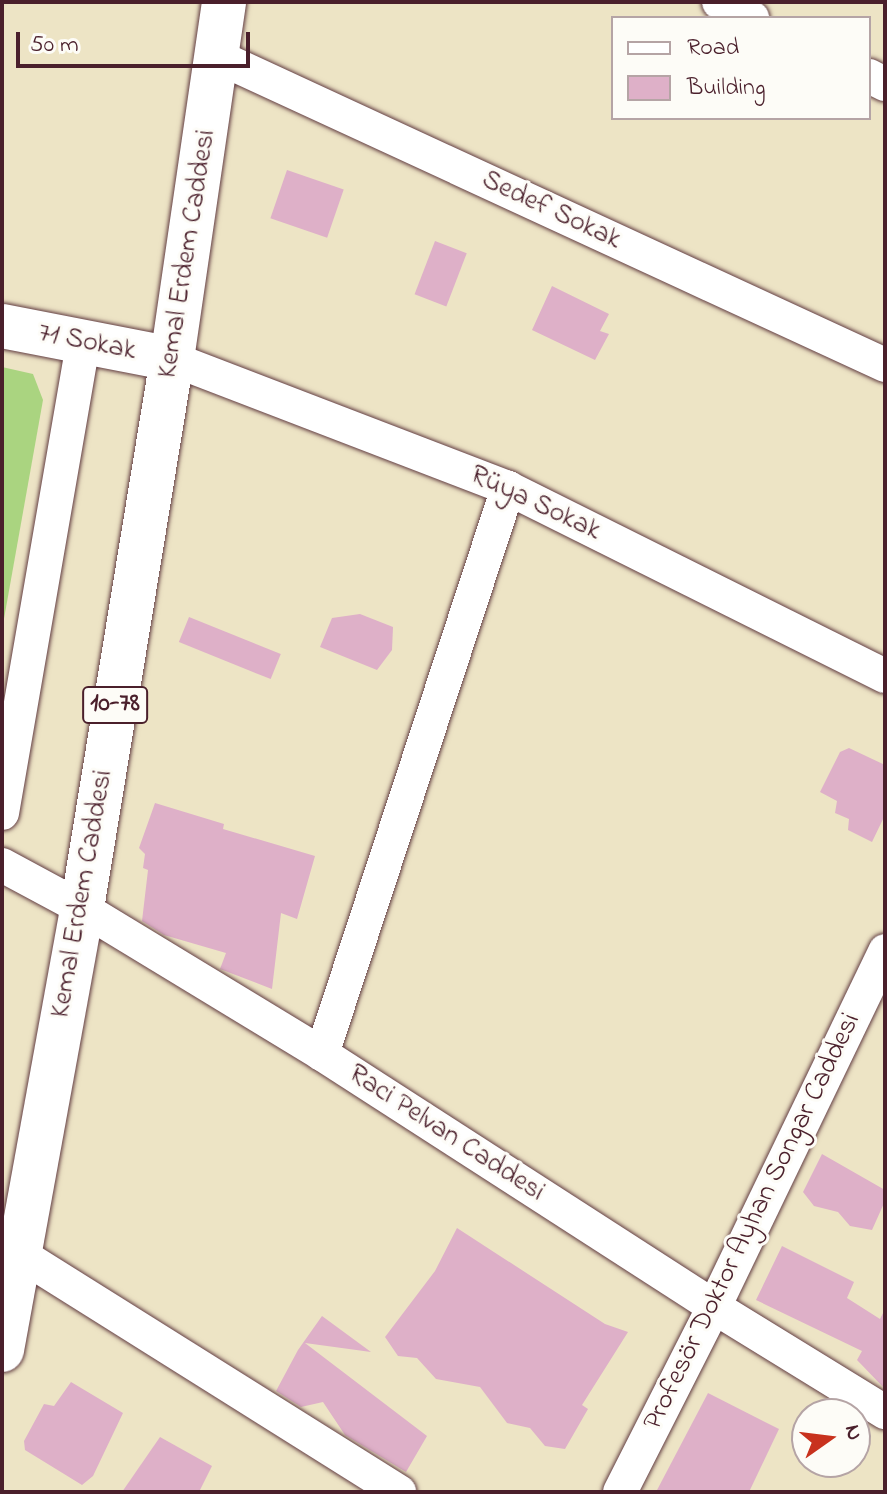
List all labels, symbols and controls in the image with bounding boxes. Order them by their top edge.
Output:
scale bar [20,16,254,66]
legend [611,16,871,120]
text: 50 m [30,28,79,63]
text: Road [687,31,739,66]
text: Building [687,71,766,106]
street label: Kemal Erdem Caddesi [152,127,224,381]
street label: Sedef Sokak [476,164,626,258]
street label: 71 Sokak [35,317,139,369]
street label: Rüya Sokak [464,459,606,549]
road number: 10-78 [81,683,149,727]
street label: Kemal Erdem Caddesi [45,767,121,1021]
street label: Profesör Doktor Ayhan Songar Caddesi [637,1008,869,1436]
street label: Raci Pelvan Caddesi [341,1058,551,1210]
north arrow [791,1398,871,1478]
text: N [835,1422,870,1444]

